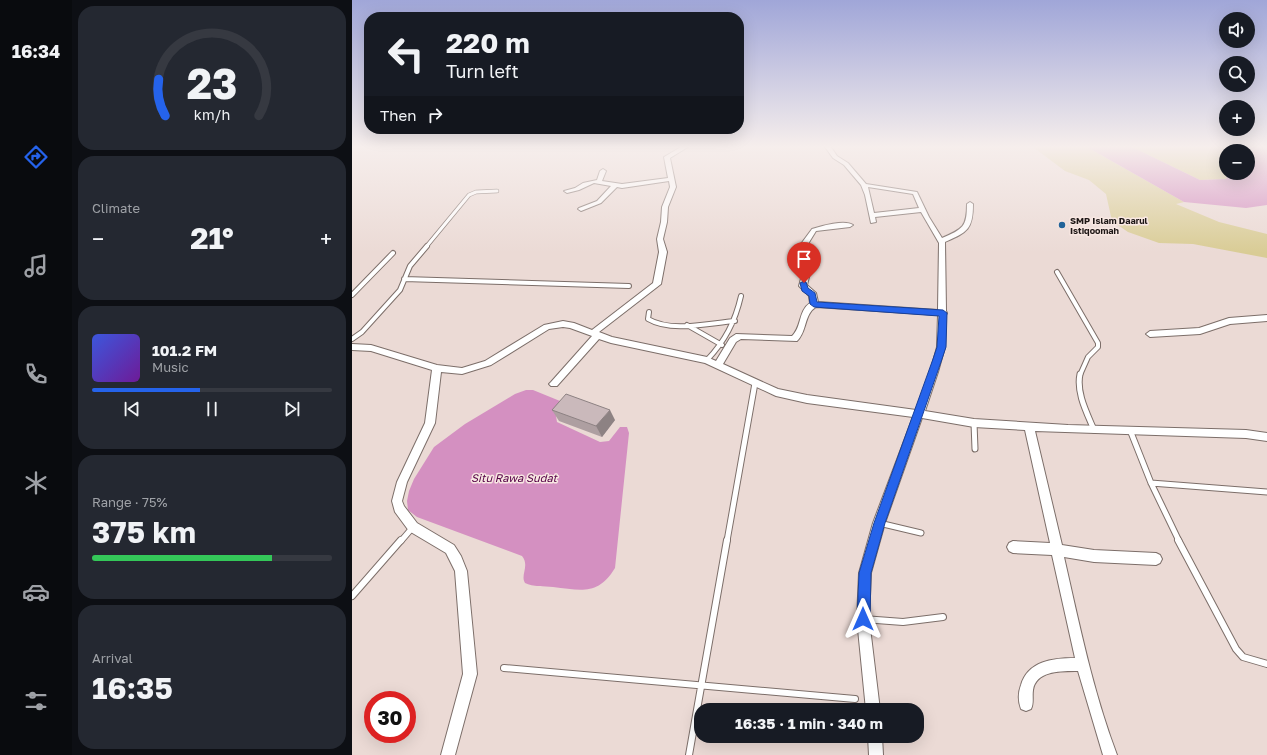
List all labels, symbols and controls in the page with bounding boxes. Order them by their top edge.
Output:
map controls [1219,12,1255,180]
button: sound [1219,12,1255,48]
text: 220 m [446,26,530,59]
icon: left [380,28,432,80]
text: 16:34 [12,40,60,62]
button: search [1219,56,1255,92]
text: 23 [187,58,237,108]
text: Turn left [446,60,519,82]
button: + [1219,100,1255,136]
icon: right [424,104,446,126]
text: km/h [194,105,230,122]
text: Then [380,106,416,124]
icon: directions [22,143,50,171]
button: − [1219,144,1255,180]
text: Climate [92,200,140,216]
place label: SMP Islam Daarul Istiqoomah [1070,215,1148,236]
text: 21° [190,220,234,256]
marker: SMP Islam Daarul Istiqoomah [1057,220,1067,230]
text: − [92,225,104,252]
text: + [320,225,332,252]
pin [787,242,821,283]
icon: arrive [793,248,815,270]
icon: music [22,252,50,280]
text: 101.2 FM [152,341,217,359]
text: Music [152,359,189,375]
icon: phone [22,360,50,388]
icon: previous [121,398,143,420]
icon: pause [201,398,223,420]
icon: next [281,398,303,420]
icon: climate [22,469,50,497]
water label: Situ Rawa Sudat [471,471,559,484]
text: Range · 75% [92,494,167,510]
text: 375 km [92,514,196,550]
icon: car [22,578,50,606]
position arrow [842,598,884,640]
text: Arrival [92,650,133,666]
text: 16:35 [92,670,173,706]
icon: filters [22,687,50,715]
speed limit sign: 30 [364,691,416,743]
text: 16:35 · 1 min · 340 m [735,714,883,732]

